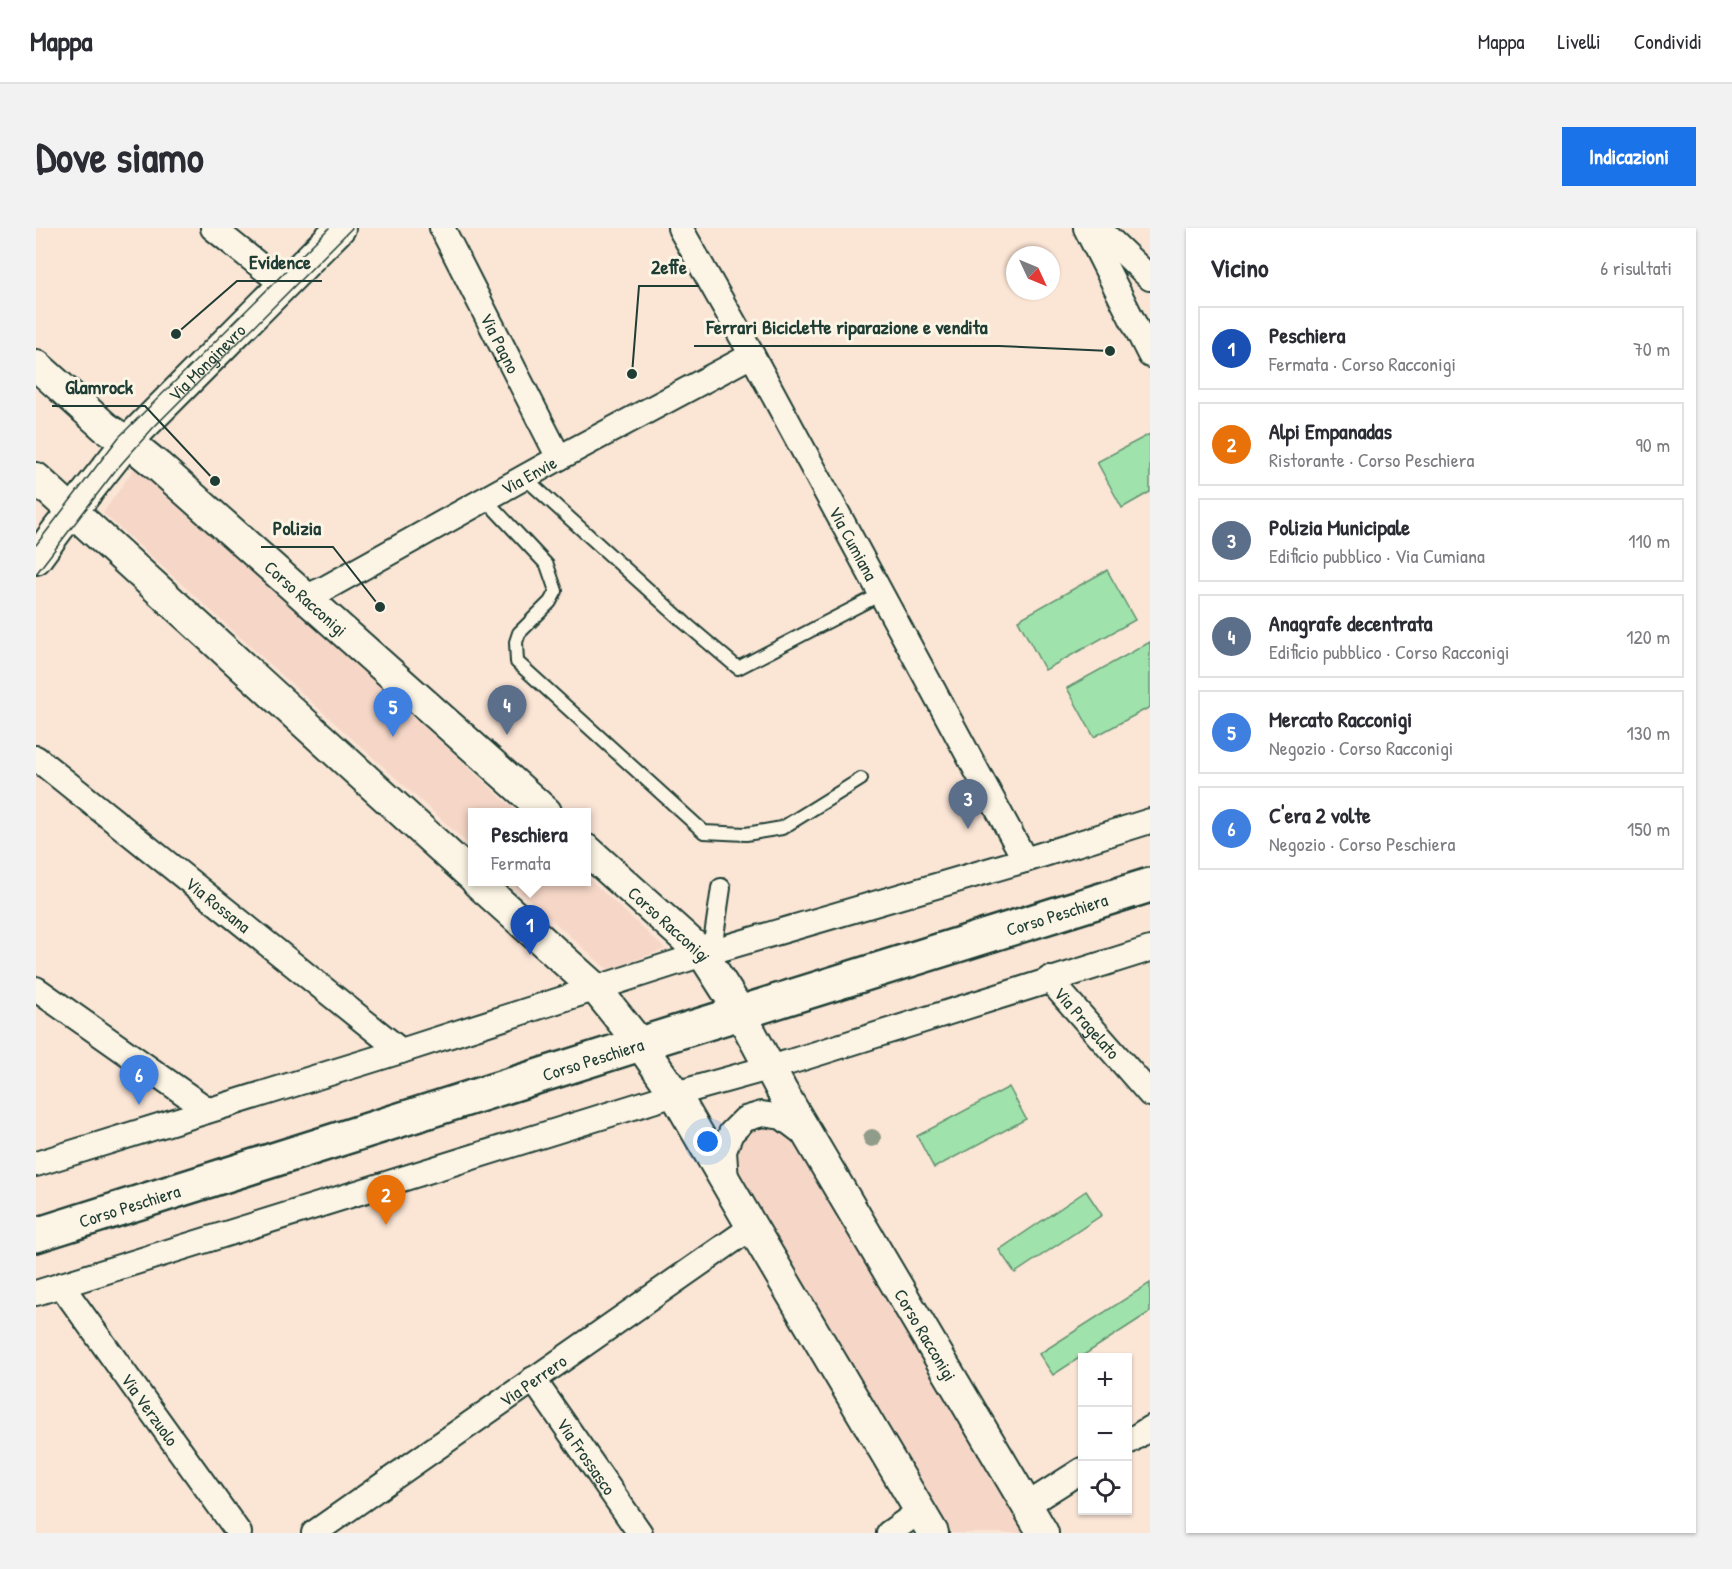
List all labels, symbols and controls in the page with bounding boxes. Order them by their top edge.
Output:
text: Mappa [30,22,93,60]
text: Mappa [1478,27,1525,56]
text: Livelli [1558,27,1601,56]
text: Condividi [1634,27,1702,56]
button: Indicazioni [1562,127,1696,186]
text: Dove siamo [36,128,204,185]
callout: Evidence [237,243,322,281]
north arrow [1006,246,1060,300]
text: Evidence [249,248,311,275]
callout: 2effe [639,248,699,286]
text: Vicino [1210,250,1269,285]
text: 2effe [651,253,687,280]
text: 6 risultati [1600,254,1672,281]
callout: Ferrari Biciclette riparazione e vendita [694,308,999,346]
street label: Via Pagno [475,309,526,377]
text: Ferrari Biciclette riparazione e vendita [705,313,988,341]
street label: Via Monginevro [162,318,251,406]
text: Peschiera [1269,320,1345,350]
text: 1 [1228,335,1235,362]
text: 70 m [1633,335,1670,362]
text: Fermata · Corso Racconigi [1269,350,1456,377]
callout: Glamrock [52,368,145,406]
text: Glamrock [65,373,134,400]
text: Alpi Empanadas [1269,416,1392,446]
text: 2 [1227,431,1236,458]
text: 90 m [1636,431,1670,458]
text: Ristorante · Corso Peschiera [1269,446,1474,473]
street label: Via Envie [496,449,561,500]
street label: Via Cumiana [824,502,884,585]
callout: Polizia [261,509,333,547]
text: Polizia Municipale [1269,512,1410,542]
text: Polizia [273,514,321,541]
text: 3 [1227,527,1236,554]
text: 110 m [1628,527,1670,554]
text: Edificio pubblico · Via Cumiana [1269,542,1485,569]
street label: Corso Racconigi [259,554,353,642]
text: Anagrafe decentrata [1269,608,1432,638]
text: 4 [1228,623,1235,650]
text: 120 m [1626,623,1670,650]
text: Edificio pubblico · Corso Racconigi [1269,638,1509,665]
pin: 4 [488,686,526,735]
pin: 5 [374,688,412,737]
text: Mercato Racconigi [1269,704,1412,734]
text: 5 [1227,719,1236,746]
text: 130 m [1627,719,1670,746]
text: Negozio · Corso Racconigi [1269,734,1453,761]
pin: 3 [948,780,988,829]
text: C'era 2 volte [1269,800,1371,830]
popup [468,808,591,886]
text: 6 [1228,815,1235,842]
text: 150 m [1627,815,1670,842]
text: Peschiera [491,819,568,849]
text: Negozio · Corso Peschiera [1269,830,1455,857]
text: Fermata [491,849,551,876]
street label: Via Rossana [181,871,256,938]
street label: Corso Racconigi [623,880,717,966]
street label: Corso Peschiera [1003,887,1111,942]
pin: 1 [510,906,550,955]
street label: Via Pragelato [1049,981,1126,1064]
street label: Corso Peschiera [539,1031,647,1087]
pin: 6 [120,1056,158,1105]
your location [693,1127,722,1156]
pin: 2 [366,1176,406,1225]
street label: Corso Peschiera [76,1178,183,1233]
street label: Corso Racconigi [889,1284,963,1385]
street label: Via Perrero [494,1348,571,1412]
map controls [1078,1353,1132,1515]
button: + [1078,1353,1132,1407]
street label: Via Verzuolo [116,1368,185,1451]
button: − [1078,1407,1132,1461]
street label: Via Frossasco [551,1413,622,1500]
button: locate [1078,1461,1132,1515]

